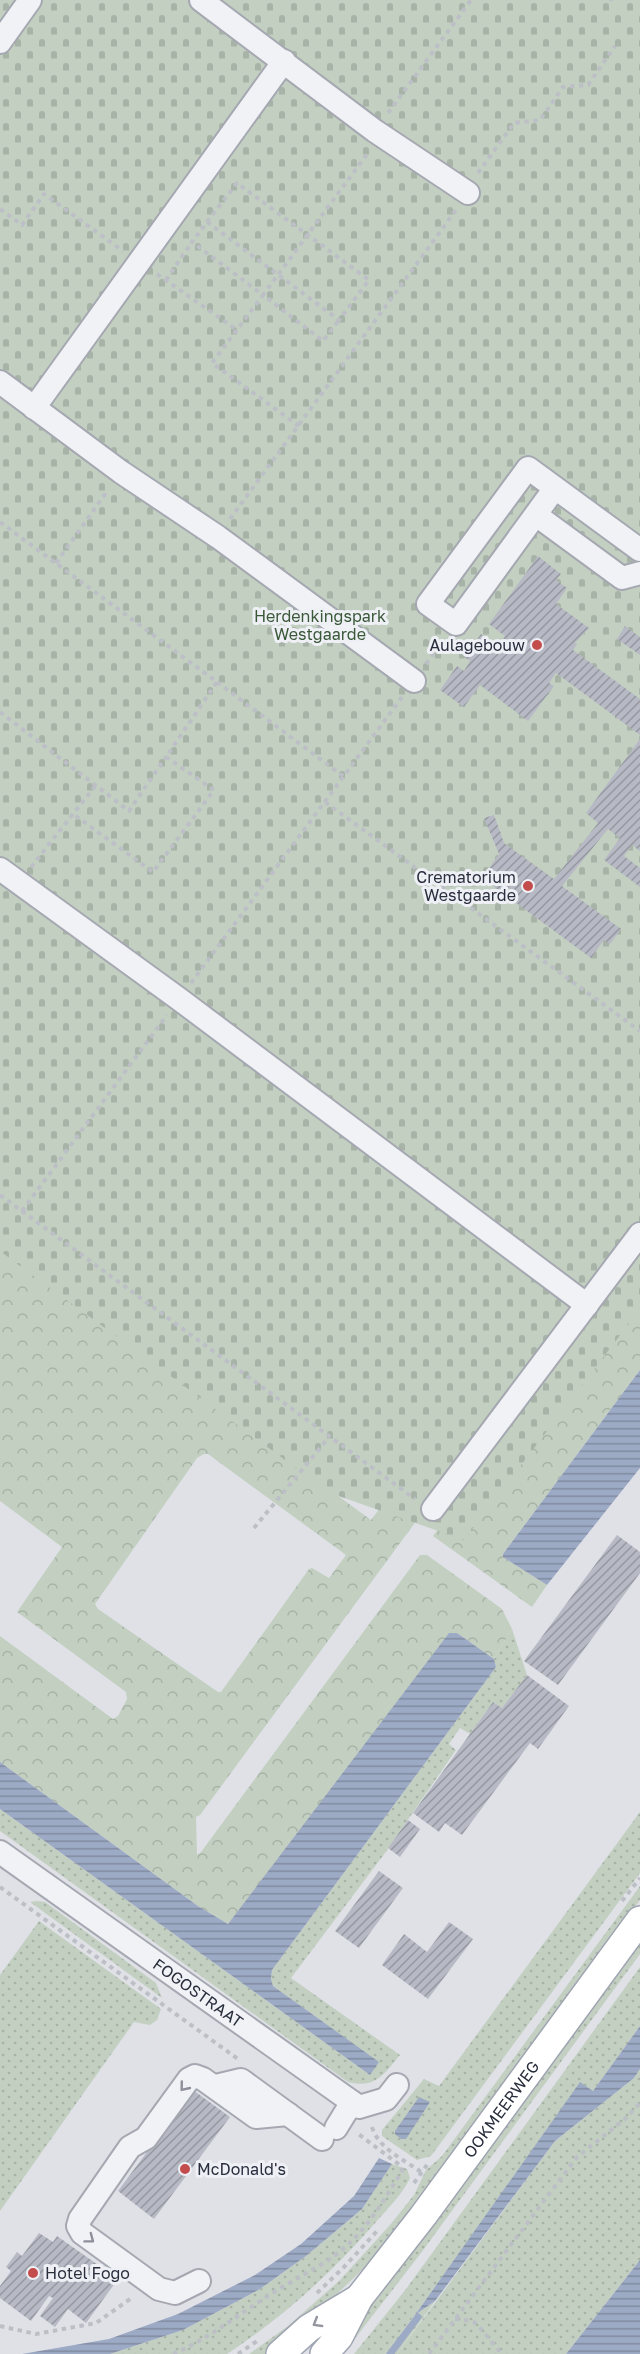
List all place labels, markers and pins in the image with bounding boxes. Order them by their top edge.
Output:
place label: Aulagebouw [430,635,525,655]
marker: Aulagebouw [530,638,544,652]
place label: Crematorium Westgaarde [416,867,516,905]
marker: Crematorium Westgaarde [521,879,535,893]
place label: McDonald's [197,2159,286,2179]
marker: McDonald's [178,2162,192,2176]
place label: Hotel Fogo [45,2263,130,2283]
marker: Hotel Fogo [26,2266,40,2280]

